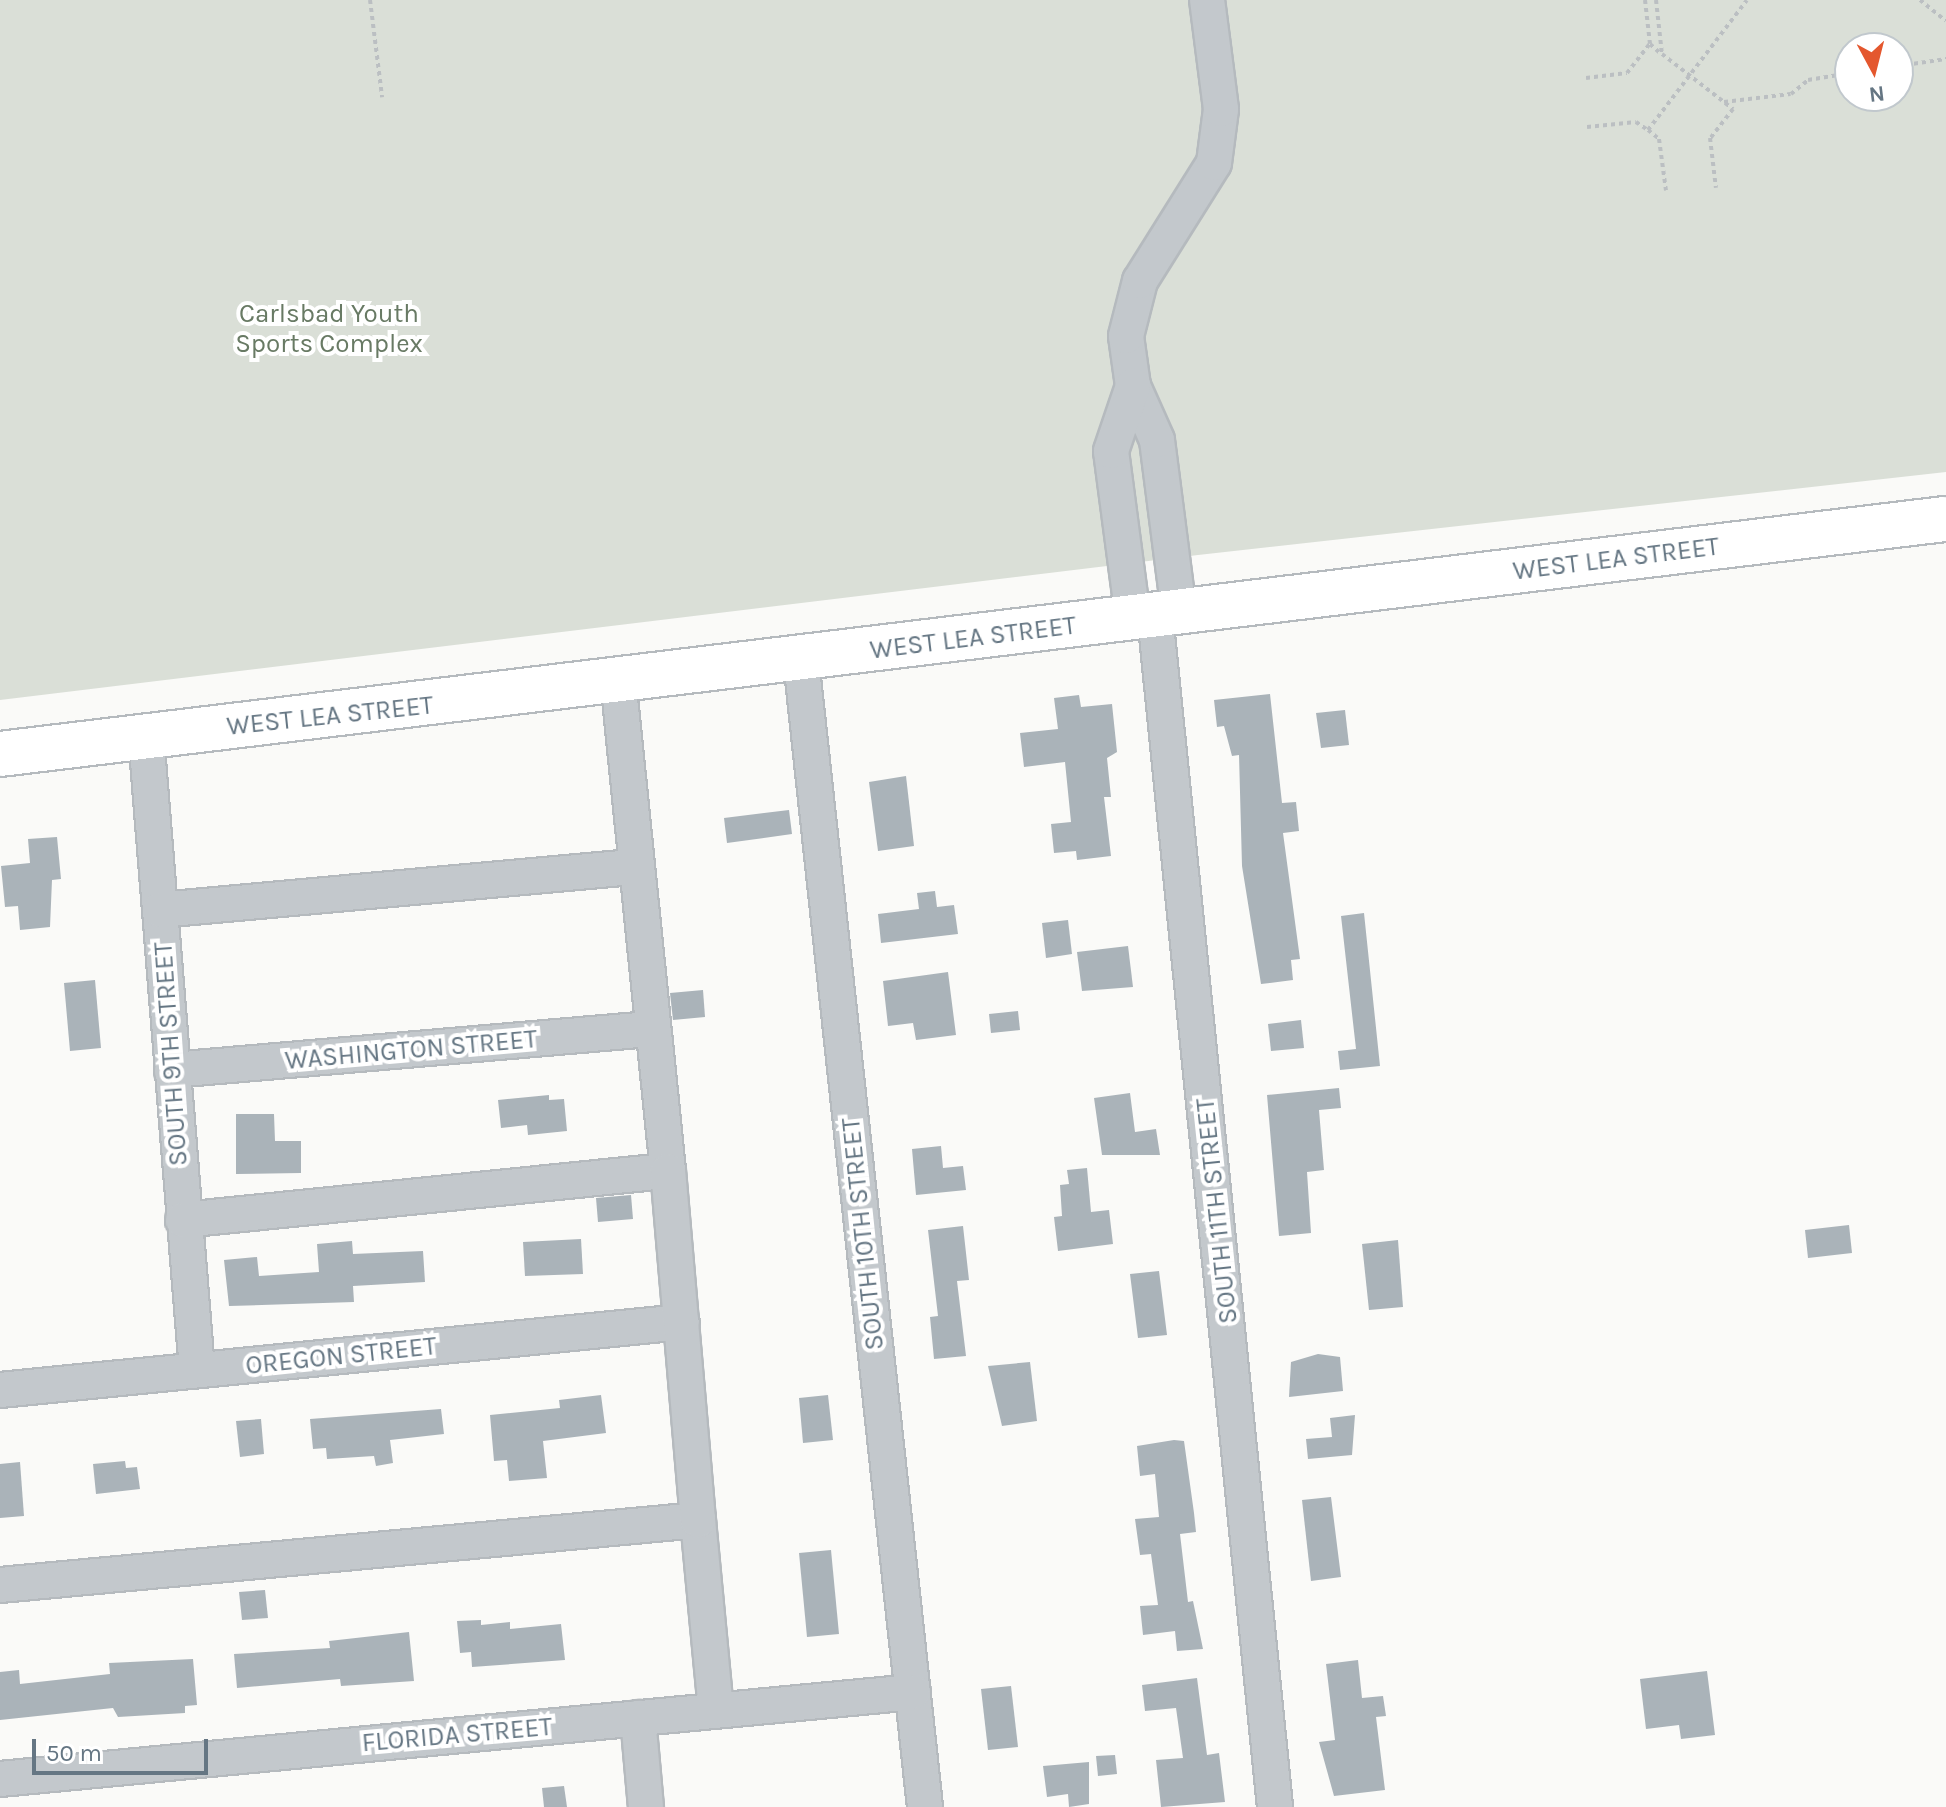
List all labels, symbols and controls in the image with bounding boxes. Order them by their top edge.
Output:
north arrow [1834,32,1914,112]
text: N [1867,80,1886,108]
park label: Carlsbad Youth Sports Complex [235,298,423,360]
street label: WEST LEA STREET [1511,531,1721,587]
street label: WEST LEA STREET [868,610,1078,666]
street label: WEST LEA STREET [225,690,435,742]
street label: SOUTH 9TH STREET [148,941,194,1167]
street label: WASHINGTON STREET [284,1023,538,1077]
street label: SOUTH 11TH STREET [1190,1097,1244,1325]
street label: SOUTH 10TH STREET [835,1116,891,1352]
street label: OREGON STREET [244,1330,438,1382]
street label: FLORIDA STREET [361,1711,553,1759]
scale bar [36,1723,212,1773]
text: 50 m [46,1739,102,1767]

